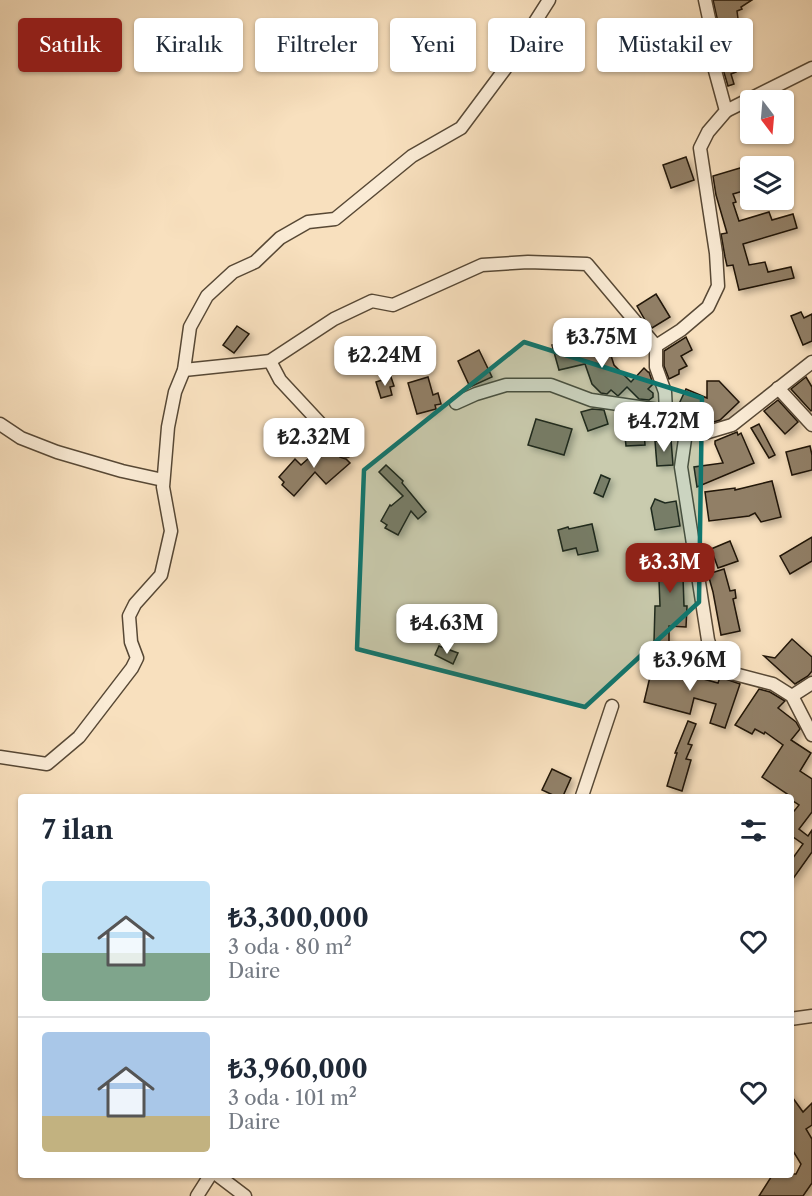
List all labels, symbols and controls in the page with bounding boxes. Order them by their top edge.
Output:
chip: Satılık [18,18,122,72]
chip: Kiralık [134,18,243,72]
chip: Filtreler [255,18,378,72]
chip: Yeni [390,18,476,72]
chip: Daire [488,18,585,72]
chip: Müstakil ev [597,18,753,72]
north arrow [740,90,794,144]
map controls [740,90,794,210]
button: layers [740,156,794,210]
pin: ₺3.75M [553,318,651,369]
text: ₺3.75M [567,325,637,349]
pin: ₺2.24M [336,336,434,387]
text: ₺2.24M [348,343,422,367]
pin: ₺4.72M [615,402,713,453]
text: ₺4.72M [628,409,700,433]
pin: ₺2.32M [265,418,363,469]
text: ₺2.32M [277,425,351,449]
pin: ₺3.3M [628,543,712,594]
text: ₺3.3M [640,550,700,574]
pin: ₺4.63M [398,604,496,655]
text: ₺4.63M [410,611,484,635]
pin: ₺3.96M [641,641,739,692]
text: ₺3.96M [654,648,726,672]
text: 7 ilan [42,814,113,846]
icon: filters [737,814,770,847]
text: ₺3,300,000 [228,902,369,934]
icon: home [90,905,162,977]
icon: heart [737,925,770,958]
text: 3 oda · 80 m² [228,935,352,959]
text: Daire [228,959,280,983]
text: ₺3,960,000 [228,1053,368,1085]
icon: home [90,1056,162,1128]
icon: heart [737,1076,770,1109]
text: 3 oda · 101 m² [228,1086,357,1110]
text: Daire [228,1110,280,1134]

